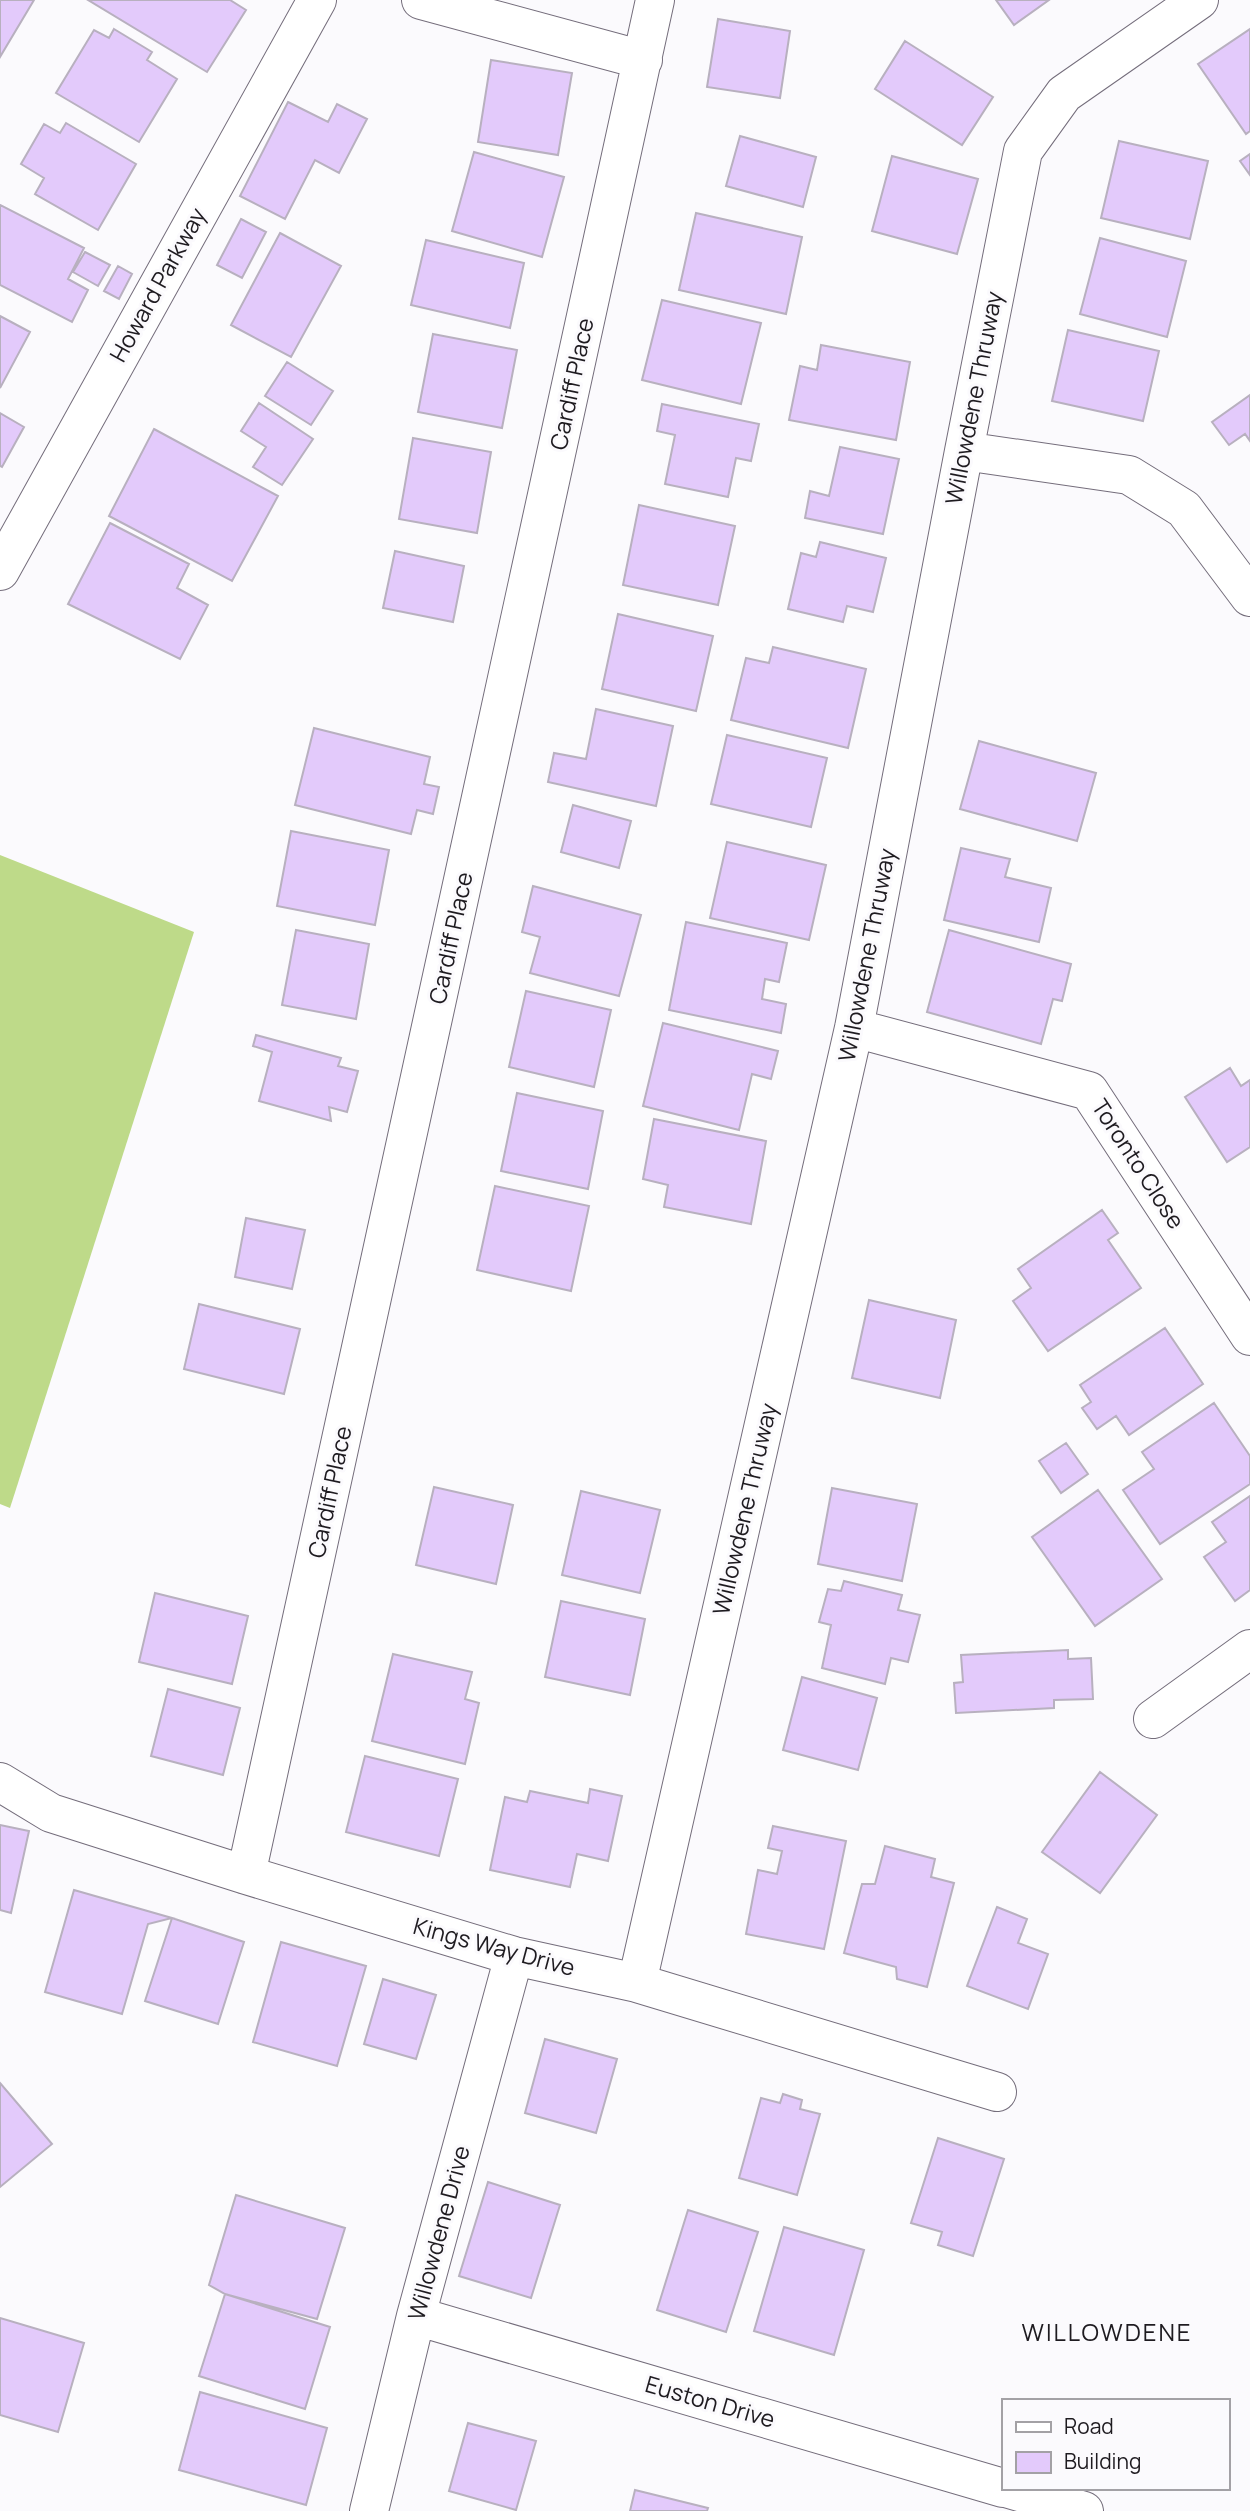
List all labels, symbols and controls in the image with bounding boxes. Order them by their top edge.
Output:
street label: Howard Parkway [101,202,213,367]
street label: Willowdene Thruway [937,289,1009,507]
street label: Cardiff Place [541,315,601,453]
street label: Willowdene Thruway [830,846,902,1064]
street label: Cardiff Place [420,869,480,1007]
street label: Toronto Close [1085,1092,1193,1234]
street label: Willowdene Thruway [704,1400,784,1618]
street label: Cardiff Place [299,1423,359,1561]
street label: Kings Way Drive [410,1909,579,1983]
street label: Willowdene Drive [399,2142,477,2324]
district label: WILLOWDENE [1021,2315,1193,2348]
street label: Euston Drive [642,2367,779,2435]
legend [1002,2399,1229,2490]
text: Road [1064,2412,1114,2440]
text: Building [1064,2447,1141,2475]

